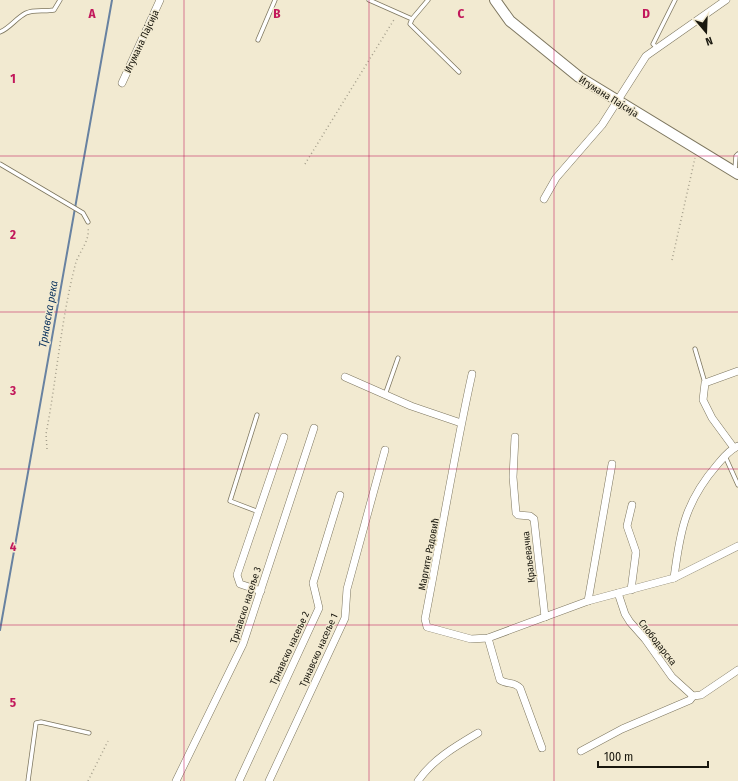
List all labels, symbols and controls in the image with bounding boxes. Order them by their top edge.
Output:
text: A [87,6,96,21]
text: B [273,6,281,21]
text: C [458,6,465,21]
text: D [642,6,650,21]
street label: Игумана Пајсија [121,7,162,75]
north arrow [686,12,726,52]
text: N [704,34,714,48]
text: 1 [10,71,16,86]
street label: Игумана Пајсија [576,73,641,120]
text: 2 [9,227,16,242]
water label: Трнавска река [36,279,61,349]
text: 3 [9,383,16,398]
street label: Маргите Радовић [416,517,442,591]
street label: Краљевачка [520,530,538,583]
text: 4 [10,539,17,554]
street label: Трнавско насеље 3 [228,565,264,645]
street label: Трнавско насеље 2 [268,609,312,687]
street label: Трнавско насеље 1 [297,612,340,689]
street label: Слободарска [636,617,679,668]
text: 5 [10,695,16,710]
scale bar [598,743,708,769]
text: 100 m [604,750,633,764]

